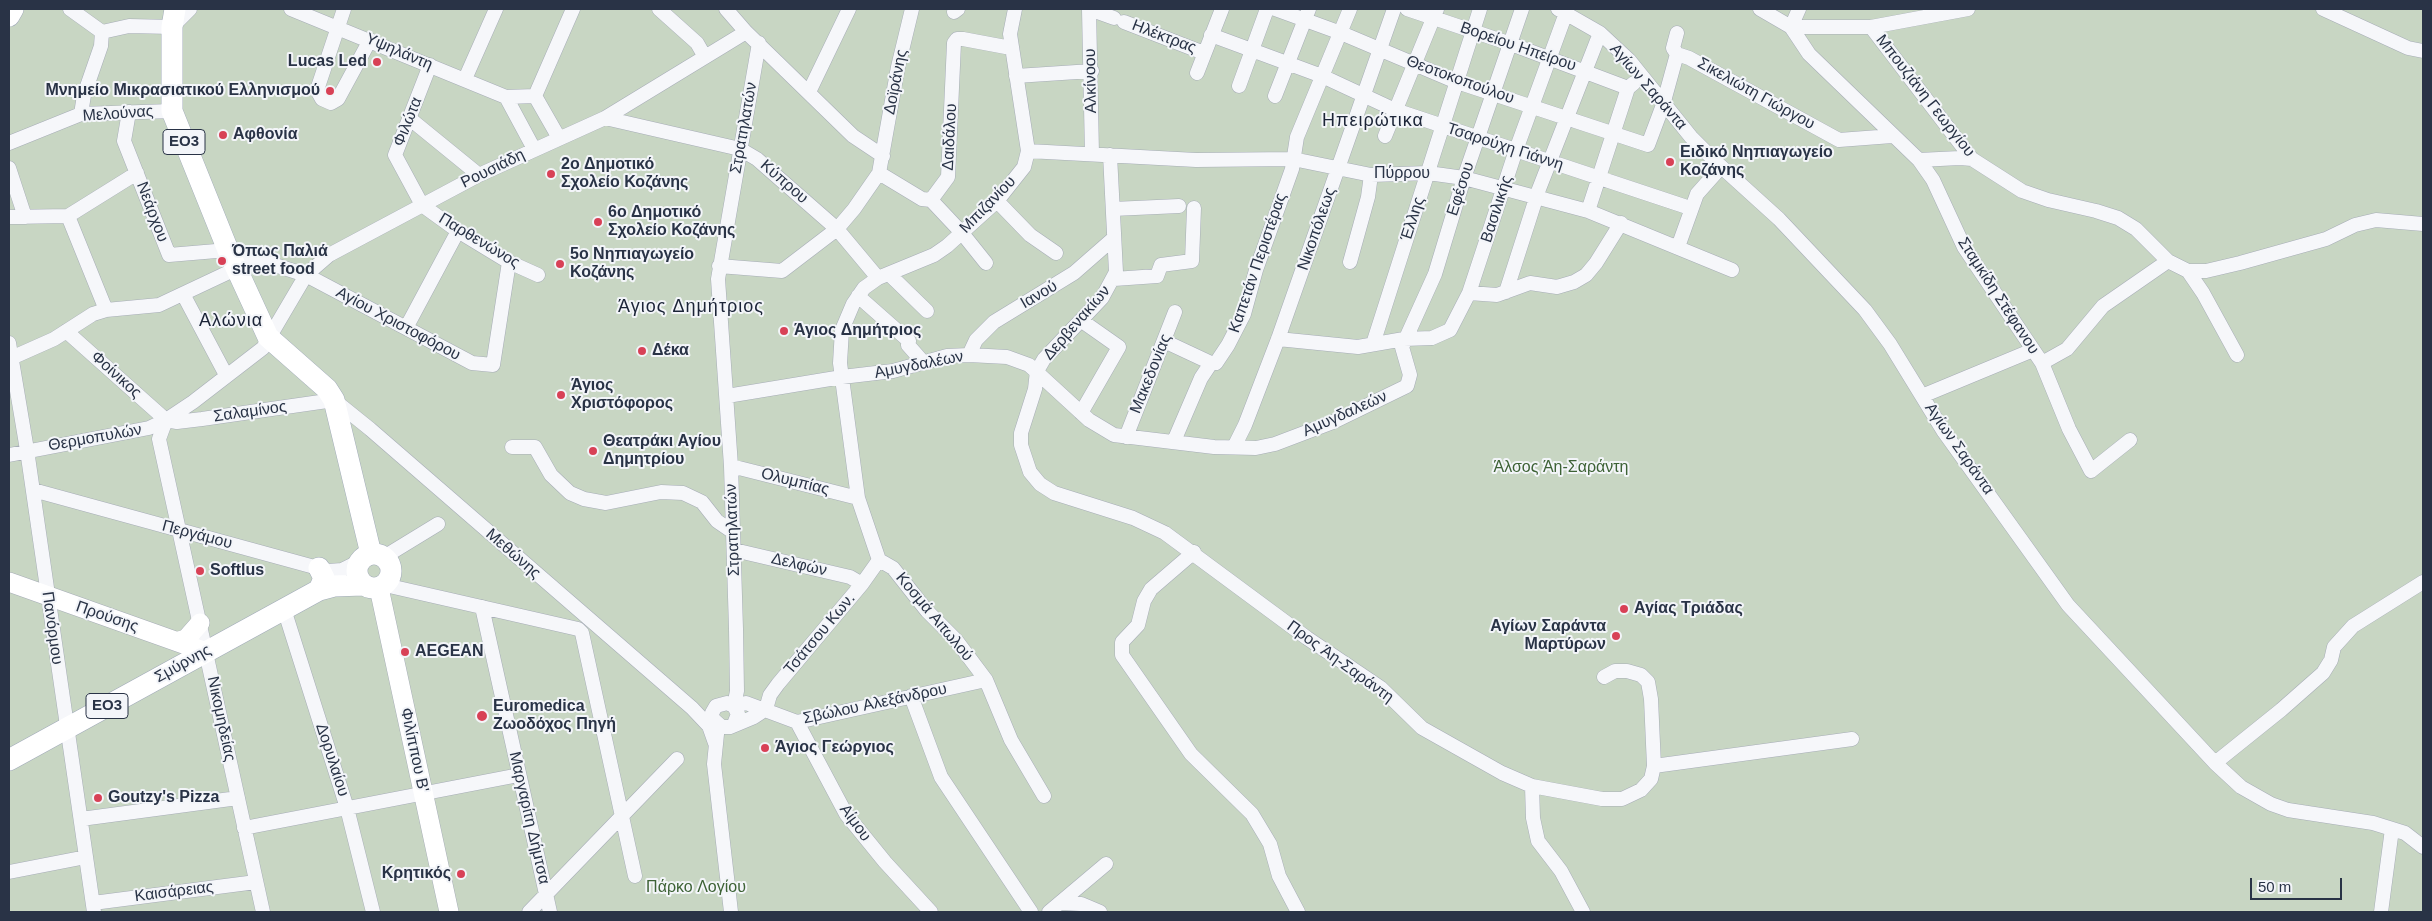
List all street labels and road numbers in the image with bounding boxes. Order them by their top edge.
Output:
street label: Ηλέκτρας [1129,16,1199,58]
street label: Βορείου Ηπείρου [1457,18,1579,76]
street label: Υψηλάντη [362,29,436,75]
street label: Μπουζιάνη Γεωργίου [1871,31,1979,161]
street label: Αγίων Σαράντα [1605,40,1691,134]
street label: Δοϊράνης [880,48,912,116]
street label: Αλκίνοου [1081,48,1101,114]
street label: Θεοτοκοπούλου [1403,52,1517,108]
street label: Σικελιώτη Γιώργου [1694,54,1818,134]
street label: Στρατηλατών [727,81,761,175]
street label: Φιλώτα [389,94,427,150]
street label: Μελούνας [82,102,154,126]
street label: Δαιδάλου [939,103,961,171]
street label: Τσαρούχη Γιάννη [1444,119,1566,175]
road number: ΕΟ3 [163,130,205,154]
street label: Ρουσιάδη [458,145,528,193]
street label: Κύπρου [756,156,812,208]
street label: Εφέσου [1443,160,1479,218]
street label: Πύρρου [1374,164,1430,184]
street label: Μπιζανίου [956,172,1020,238]
street label: Βασιλικής [1477,173,1517,245]
street label: Νεάρχου [132,179,172,245]
street label: Νικοπόλεως [1294,185,1340,273]
street label: Καπετάν Περιστέρας [1225,191,1291,335]
street label: Έλλης [1397,195,1429,243]
street label: Παρθενώνος [435,209,523,273]
street label: Σταμκίδη Στέφανου [1953,234,2043,358]
street label: Ιανού [1017,277,1061,313]
street label: Δερβενακίων [1039,282,1115,364]
street label: Αγίου Χριστοφόρου [332,283,464,365]
street label: Μακεδονίας [1126,331,1176,417]
street label: Φοίνικος [87,347,145,403]
street label: Αμυγδαλέων [873,347,965,383]
street label: Αμυγδαλεών [1300,387,1390,441]
street label: Σαλαμίνος [212,397,288,427]
street label: Αγίων Σαράντα [1920,399,1998,499]
street label: Θερμοπυλών [47,420,143,456]
street label: Ολυμπίας [759,464,831,500]
street label: Στρατηλατών [722,483,744,577]
street label: Περγάμου [160,516,234,554]
street label: Μεθώνης [482,525,544,583]
street label: Δελφών [769,549,829,581]
street label: Κοσμά Αιτωλού [891,569,977,665]
street label: Τσάτσου Κων. [780,589,860,679]
street label: Πανόρμου [37,590,67,666]
street label: Προύσης [73,597,141,637]
street label: Προς Άη-Σαράντη [1283,617,1397,707]
street label: Σμύρνης [151,641,215,687]
street label: Νικομηδείας [203,675,239,763]
street label: Σβώλου Αλεξάνδρου [801,679,949,729]
road number: ΕΟ3 [86,694,128,718]
street label: Φιλίππου Β' [396,706,432,794]
street label: Δορυλαίου [311,721,353,799]
street label: Μαργαρίτη Δήμτσα [504,750,554,886]
street label: Αίμου [835,801,875,845]
street label: Καισάρειας [134,878,214,906]

